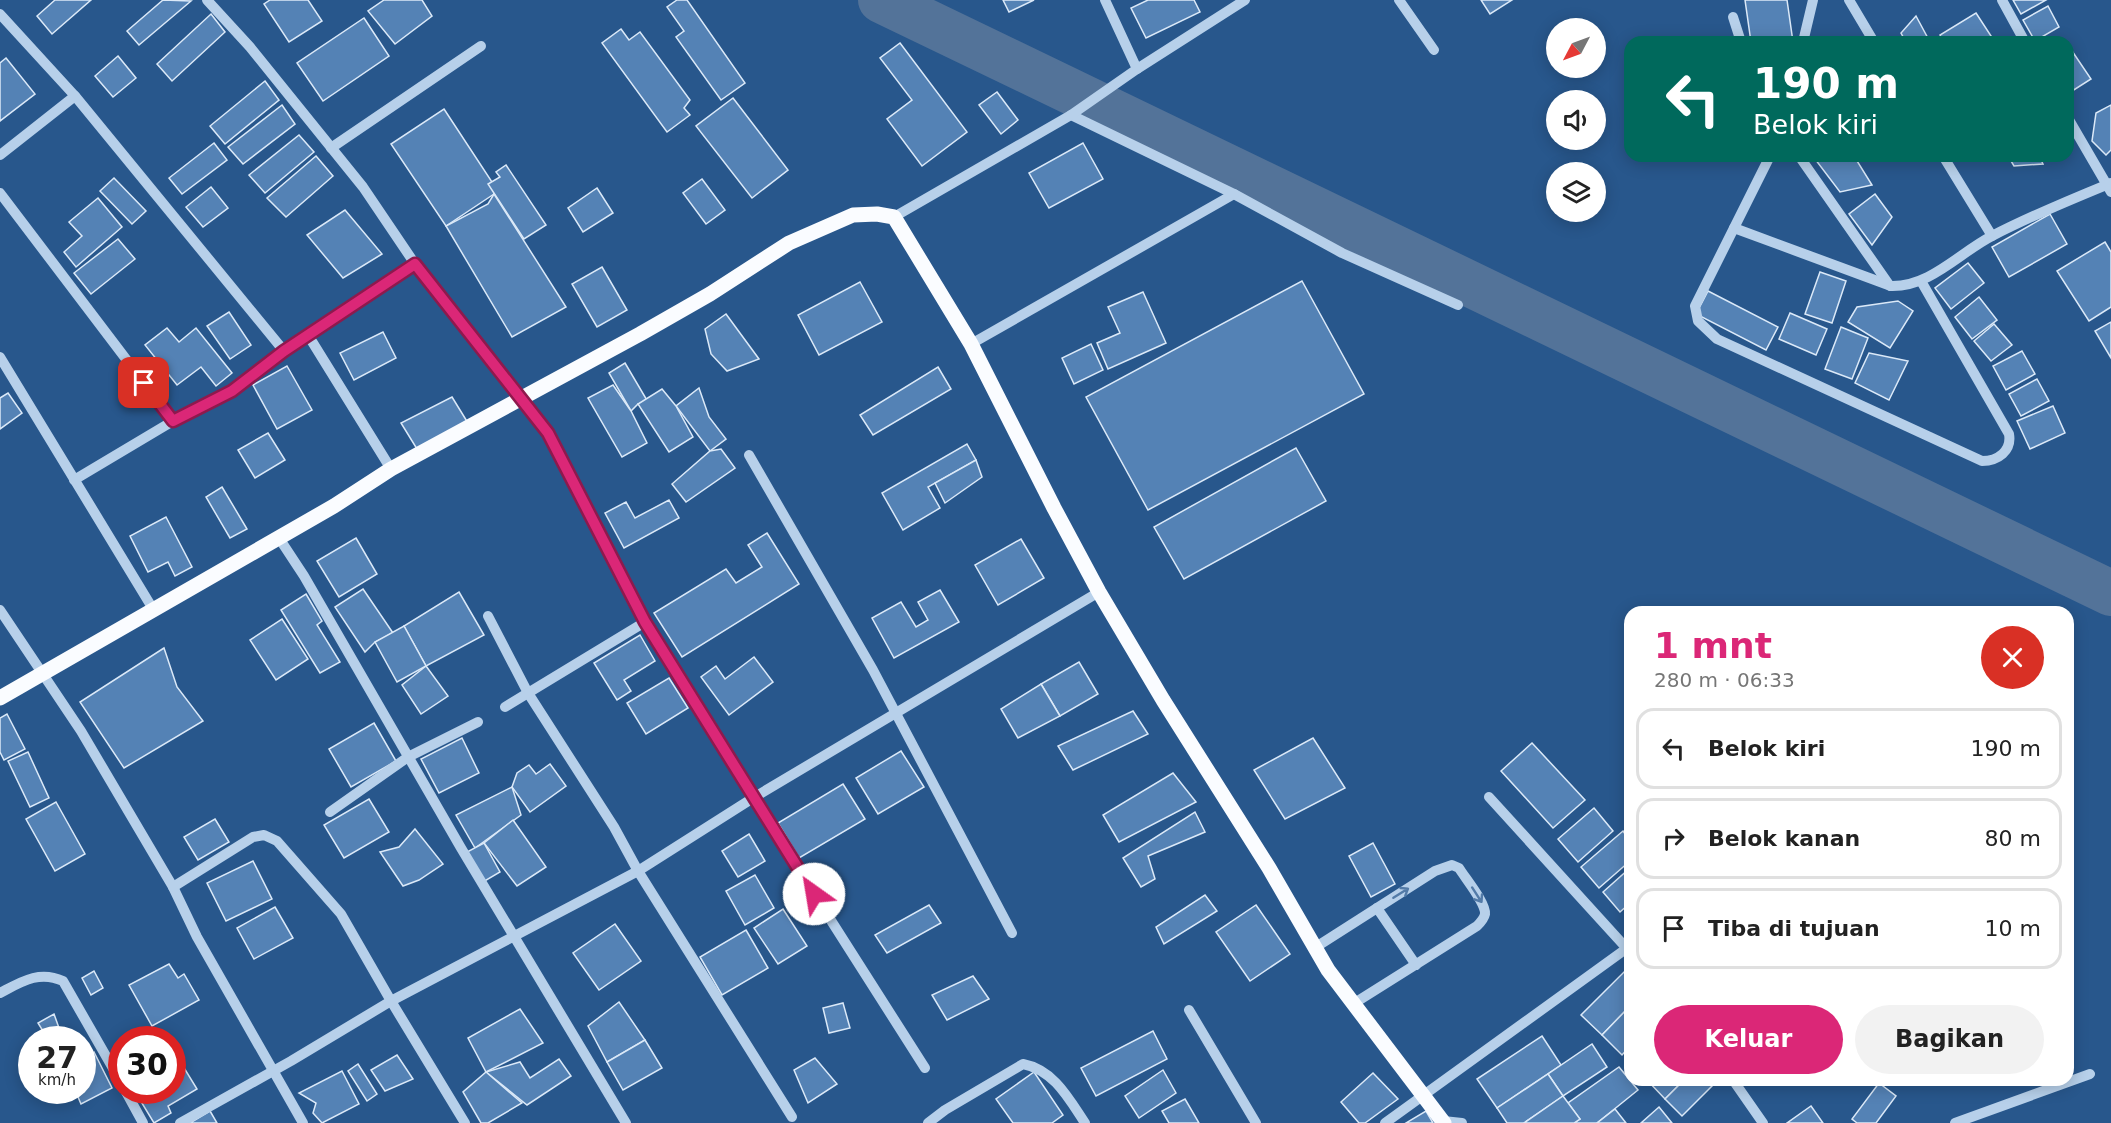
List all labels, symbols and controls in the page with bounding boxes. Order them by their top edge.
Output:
north arrow [1546,18,1606,78]
map controls [1546,18,1606,222]
text: 190 m [1753,59,1899,108]
icon: left [1654,60,1732,138]
button: sound [1546,90,1606,150]
text: Belok kiri [1753,109,1878,140]
button: layers [1546,162,1606,222]
pin [118,357,169,408]
icon: arrive [127,366,160,399]
text: 1 mnt [1654,625,1772,666]
button: close [1981,626,2044,689]
text: 280 m · 06:33 [1654,668,1795,692]
icon: left [1657,732,1690,765]
text: Belok kiri [1708,736,1825,761]
text: 190 m [1971,736,2041,761]
icon: right [1657,822,1690,855]
text: Belok kanan [1708,826,1860,851]
text: 80 m [1985,826,2041,851]
position arrow [782,862,846,926]
one-way arrow [1471,886,1483,903]
one-way arrow [1392,887,1409,900]
icon: arrive [1657,912,1690,945]
text: Tiba di tujuan [1708,916,1880,941]
text: 10 m [1985,916,2041,941]
button: Keluar [1654,1005,1843,1074]
button: Bagikan [1855,1005,2044,1074]
speed limit sign: 30 [108,1026,186,1104]
text: 27 [36,1040,78,1075]
text: km/h [38,1071,76,1089]

